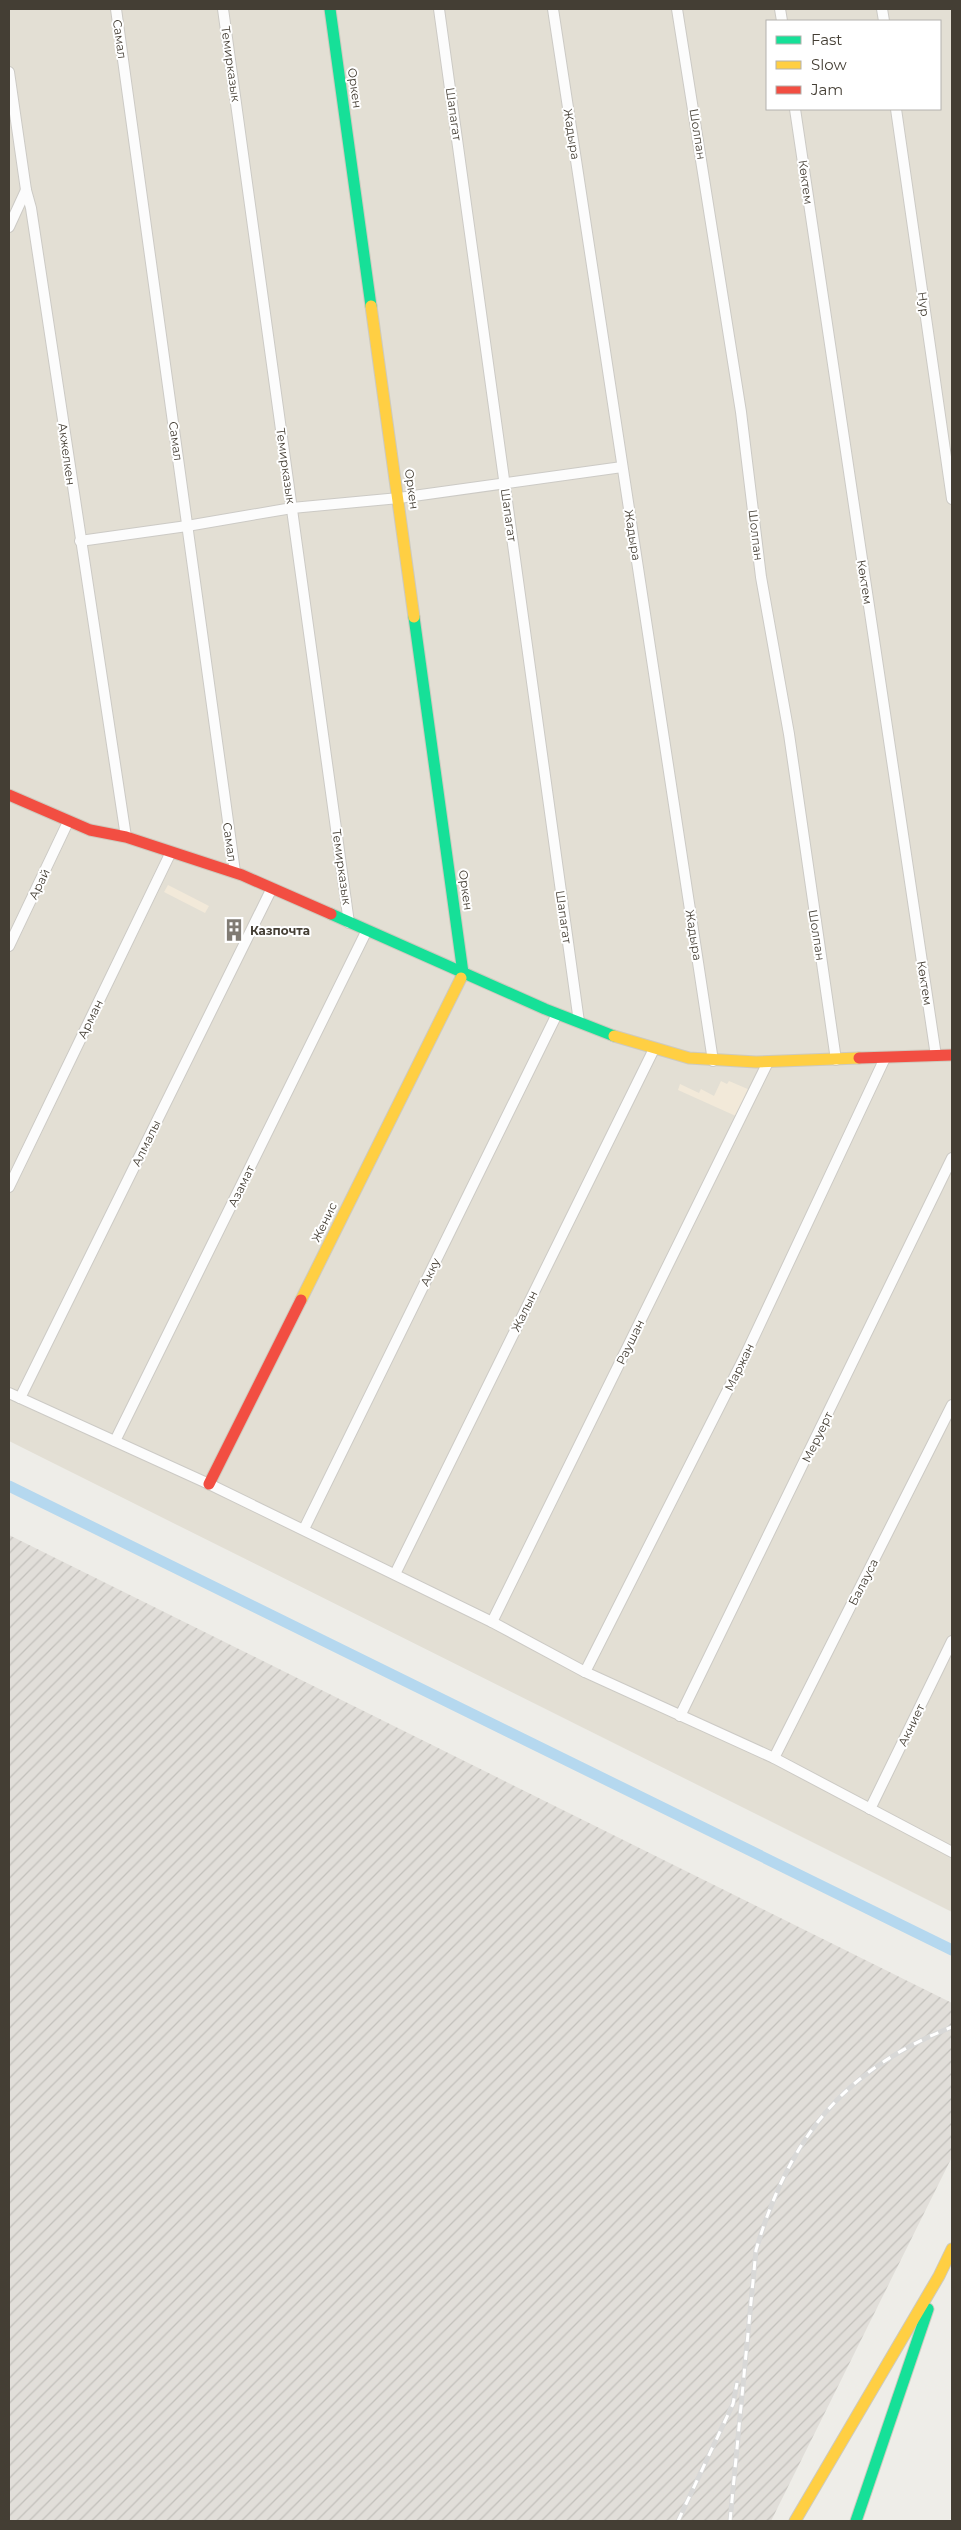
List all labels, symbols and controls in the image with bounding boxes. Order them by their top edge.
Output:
street label: Самал [110,18,130,60]
legend [766,20,941,110]
street label: Темирказык [218,25,244,103]
text: Fast [811,30,842,49]
text: Slow [811,55,847,74]
street label: Оркен [345,67,365,109]
text: Jam [810,80,843,99]
street label: Шапагат [443,86,465,142]
street label: Жадыра [561,107,583,161]
street label: Шолпан [687,107,709,161]
street label: Көктем [795,159,817,205]
street label: Нур [915,291,933,317]
street label: Самал [166,420,186,462]
street label: Акжелкен [55,422,79,486]
street label: Темирказык [273,427,299,505]
street label: Оркен [402,468,422,510]
street label: Шапагат [498,487,520,543]
street label: Жадыра [622,508,644,562]
street label: Шолпан [745,509,767,561]
street label: Көктем [854,559,876,605]
street label: Самал [220,821,240,863]
street label: Темирказык [329,828,355,906]
street label: Арай [25,866,53,902]
street label: Оркен [456,869,476,911]
street label: Шапагат [553,889,575,945]
street label: Жадыра [683,908,705,962]
street label: Шолпан [806,908,828,962]
building icon: Казпочта [221,917,247,943]
place label: Казпочта [250,923,310,938]
street label: Көктем [914,960,936,1006]
street label: Арман [74,997,106,1041]
street label: Алмалы [128,1117,164,1169]
street label: Азамат [225,1162,258,1209]
street label: Женис [308,1199,340,1244]
street label: Акку [417,1255,443,1288]
street label: Жалын [508,1288,540,1334]
street label: Раушан [613,1317,647,1367]
street label: Маржан [721,1341,757,1393]
street label: Меруерт [798,1409,836,1465]
street label: Балауса [845,1556,881,1608]
street label: Акниет [894,1701,928,1749]

